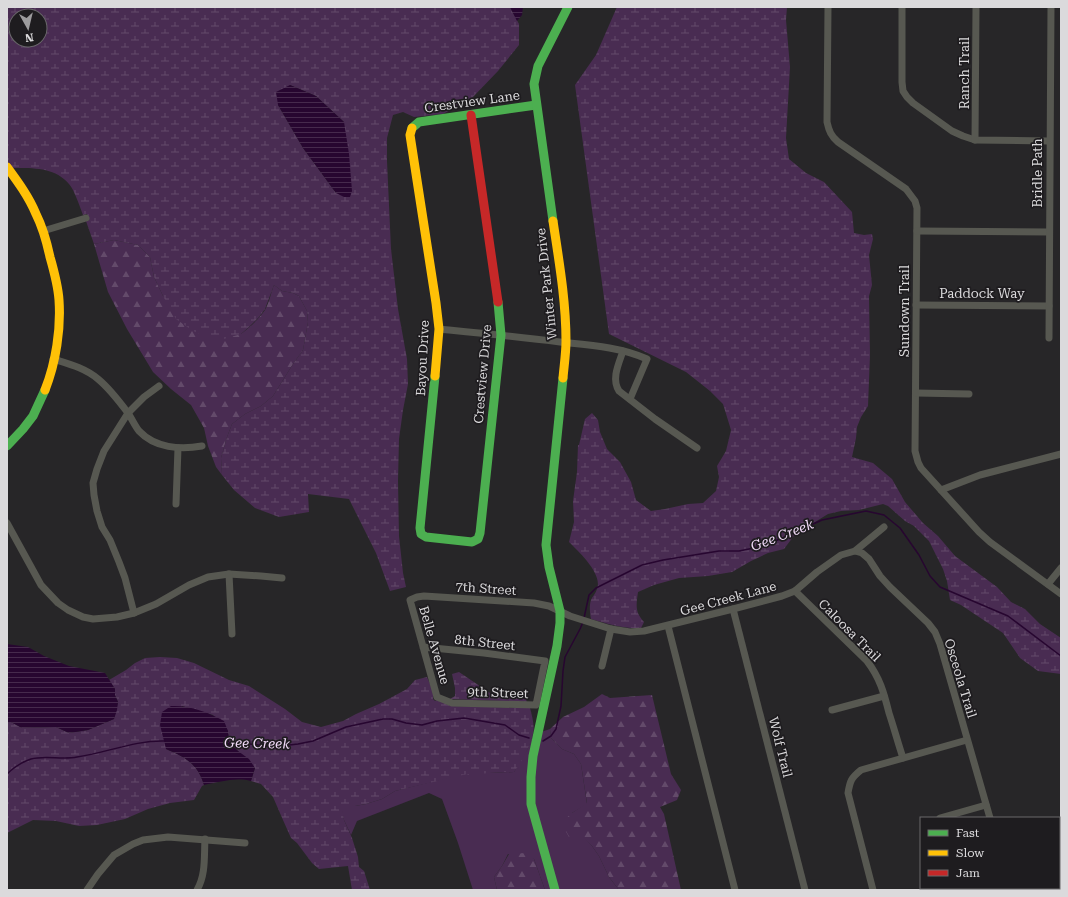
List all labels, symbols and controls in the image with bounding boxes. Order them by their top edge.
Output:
north arrow [8,8,48,48]
text: N [24,30,34,45]
street label: Ranch Trail [957,37,972,109]
street label: Crestview Lane [423,87,521,116]
street label: Bridle Path [1030,138,1045,208]
street label: Winter Park Drive [533,227,560,340]
street label: Sundown Trail [897,265,912,357]
street label: Paddock Way [939,286,1025,301]
street label: Bayou Drive [413,320,432,396]
street label: Crestview Drive [471,324,494,424]
water label: Gee Creek [748,516,816,554]
street label: Gee Creek Lane [678,578,778,619]
street label: 7th Street [455,579,517,598]
street label: Caloosa Trail [815,596,884,665]
street label: Belle Avenue [416,604,453,686]
street label: 8th Street [454,632,516,653]
street label: Osceola Trail [941,637,980,720]
street label: 9th Street [467,684,529,701]
street label: Wolf Trail [766,715,795,779]
water label: Gee Creek [224,734,290,752]
legend [920,817,1060,889]
text: Fast [956,826,980,840]
text: Slow [956,846,984,860]
text: Jam [956,866,980,880]

